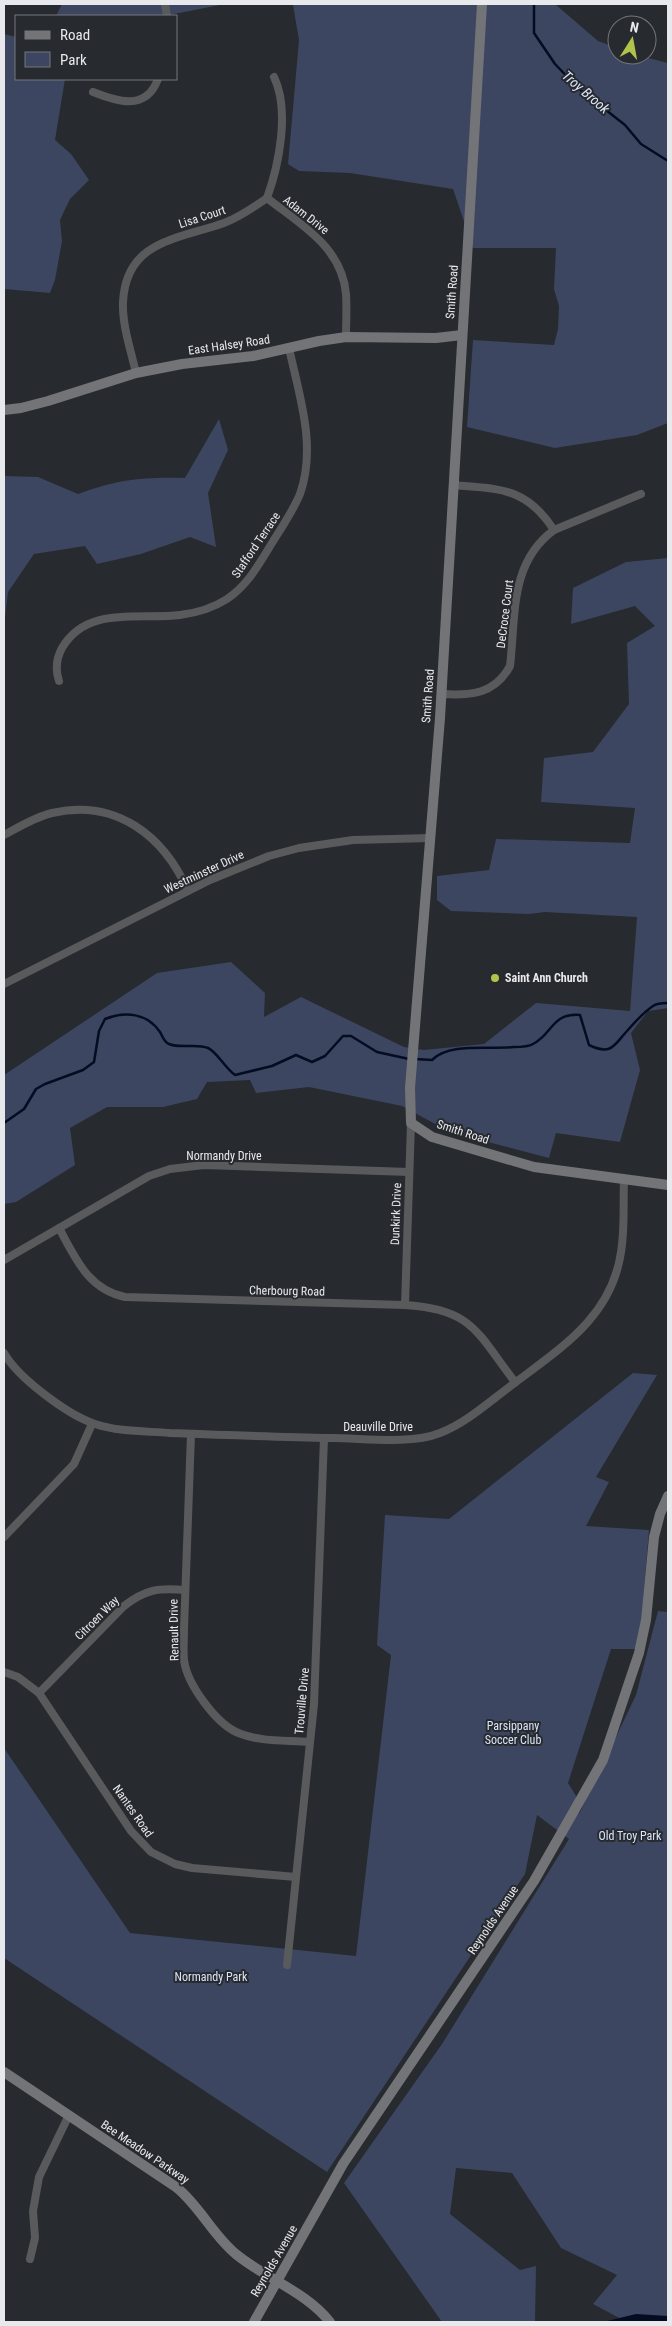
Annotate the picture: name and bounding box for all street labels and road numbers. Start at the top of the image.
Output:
street label: Adam Drive [280,193,332,237]
street label: Lisa Court [177,203,228,231]
street label: Smith Road [443,264,461,320]
street label: East Halsey Road [187,332,271,358]
street label: Stafford Terrace [229,509,283,581]
street label: DeCroce Court [494,579,516,649]
street label: Smith Road [419,668,437,724]
street label: Westminster Drive [162,847,246,897]
street label: Smith Road [435,1117,491,1147]
street label: Normandy Drive [186,1149,262,1163]
street label: Dunkirk Drive [388,1182,404,1245]
street label: Cherbourg Road [249,1283,325,1299]
street label: Deauville Drive [343,1420,413,1434]
street label: Citroen Way [72,1593,122,1643]
street label: Renault Drive [166,1598,182,1661]
street label: Trouville Drive [292,1667,312,1735]
street label: Nantes Road [110,1782,156,1840]
street label: Reynolds Avenue [465,1883,521,1957]
street label: Bee Meadow Parkway [98,2117,192,2187]
street label: Reynolds Avenue [248,2222,300,2299]

